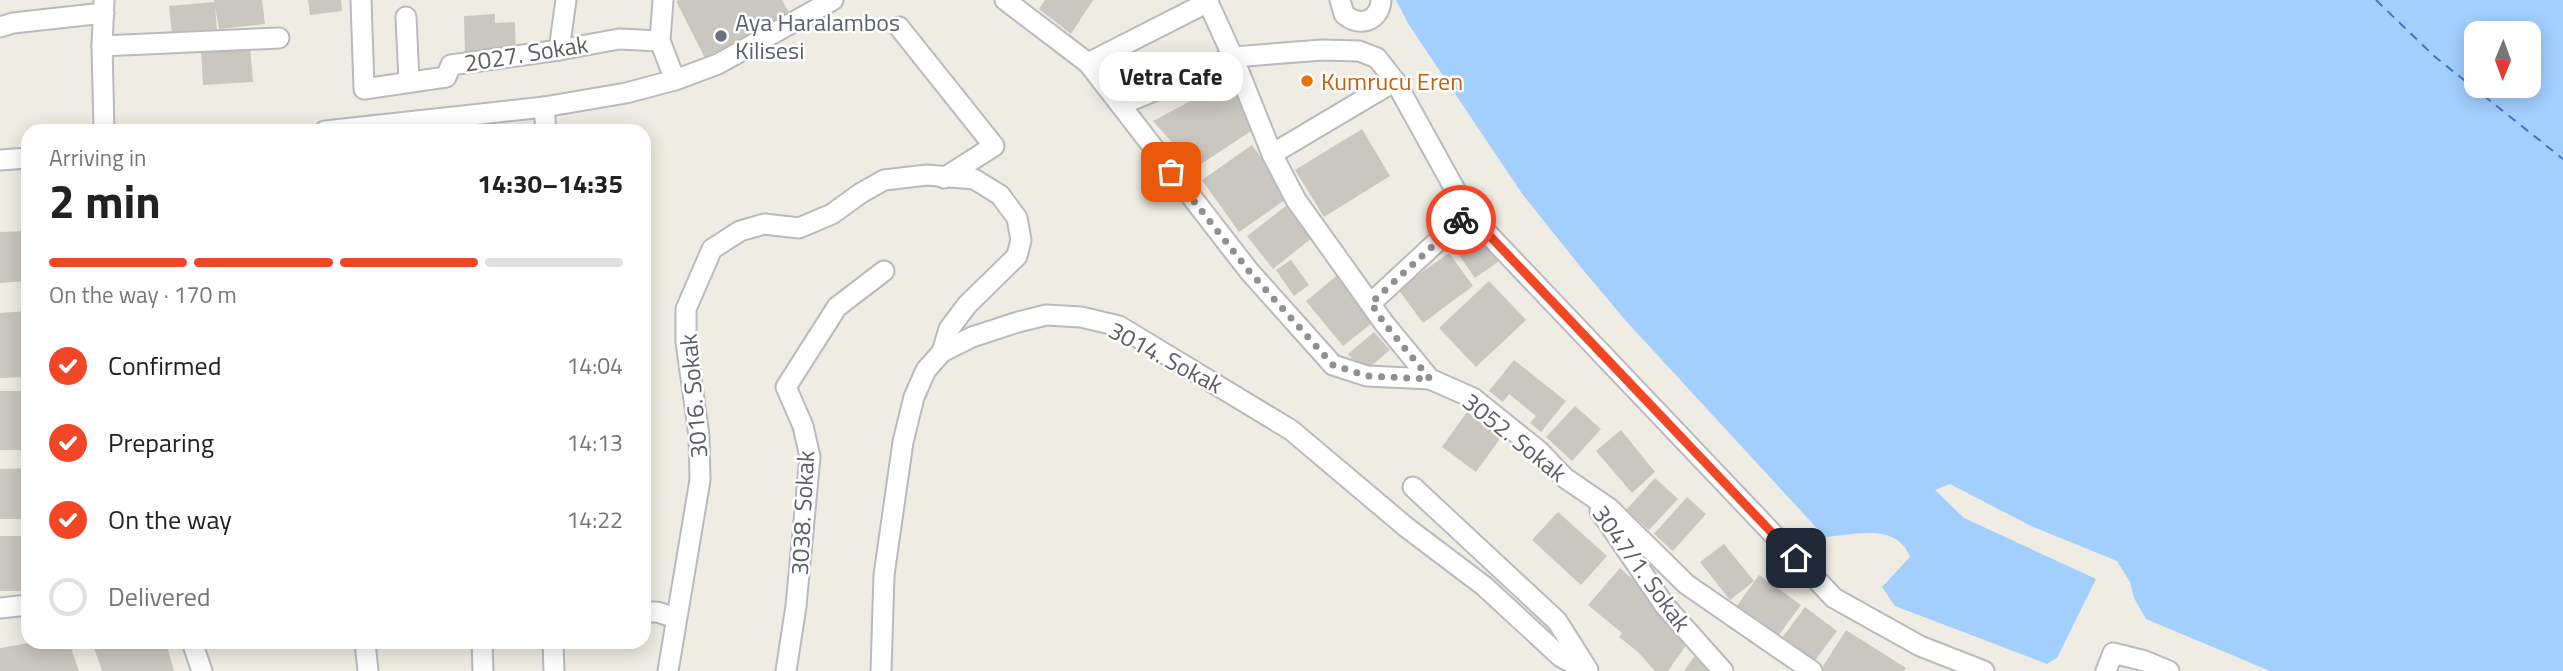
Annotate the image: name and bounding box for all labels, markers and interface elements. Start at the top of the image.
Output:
place label: Aya Haralambos Kilisesi [735,4,900,68]
north arrow [2464,21,2541,98]
map controls [2464,21,2541,98]
street label: 2027. Sokak [462,25,591,81]
marker: Aya Haralambos Kilisesi [713,28,729,44]
callout: Vetra Cafe [1099,53,1243,102]
text: Vetra Cafe [1120,59,1222,94]
place label: Kumrucu Eren [1321,63,1463,99]
marker: Kumrucu Eren [1299,73,1315,89]
text: Arriving in [49,140,146,175]
pin [1141,142,1201,202]
icon: bag [1152,153,1190,191]
text: 14:30–14:35 [477,164,623,203]
text: 2 min [49,166,161,236]
courier [1426,185,1496,255]
icon: bike [1442,201,1480,239]
text: On the way · 170 m [49,277,237,312]
street label: 3014. Sokak [1102,312,1230,402]
street label: 3016. Sokak [670,332,716,460]
text: Confirmed [108,346,222,385]
icon: check [49,347,87,385]
text: 14:04 [566,348,623,383]
street label: 3052. Sokak [1455,384,1575,491]
text: Preparing [108,423,214,462]
icon: check [49,424,87,462]
text: 14:13 [566,425,623,460]
street label: 3038. Sokak [781,449,823,576]
street label: 3047/1. Sokak [1584,497,1700,639]
text: On the way [108,500,232,539]
icon: check [49,501,87,539]
text: 14:22 [566,502,623,537]
pin [1766,528,1826,588]
icon: home [1777,539,1815,577]
text: Delivered [108,577,211,616]

